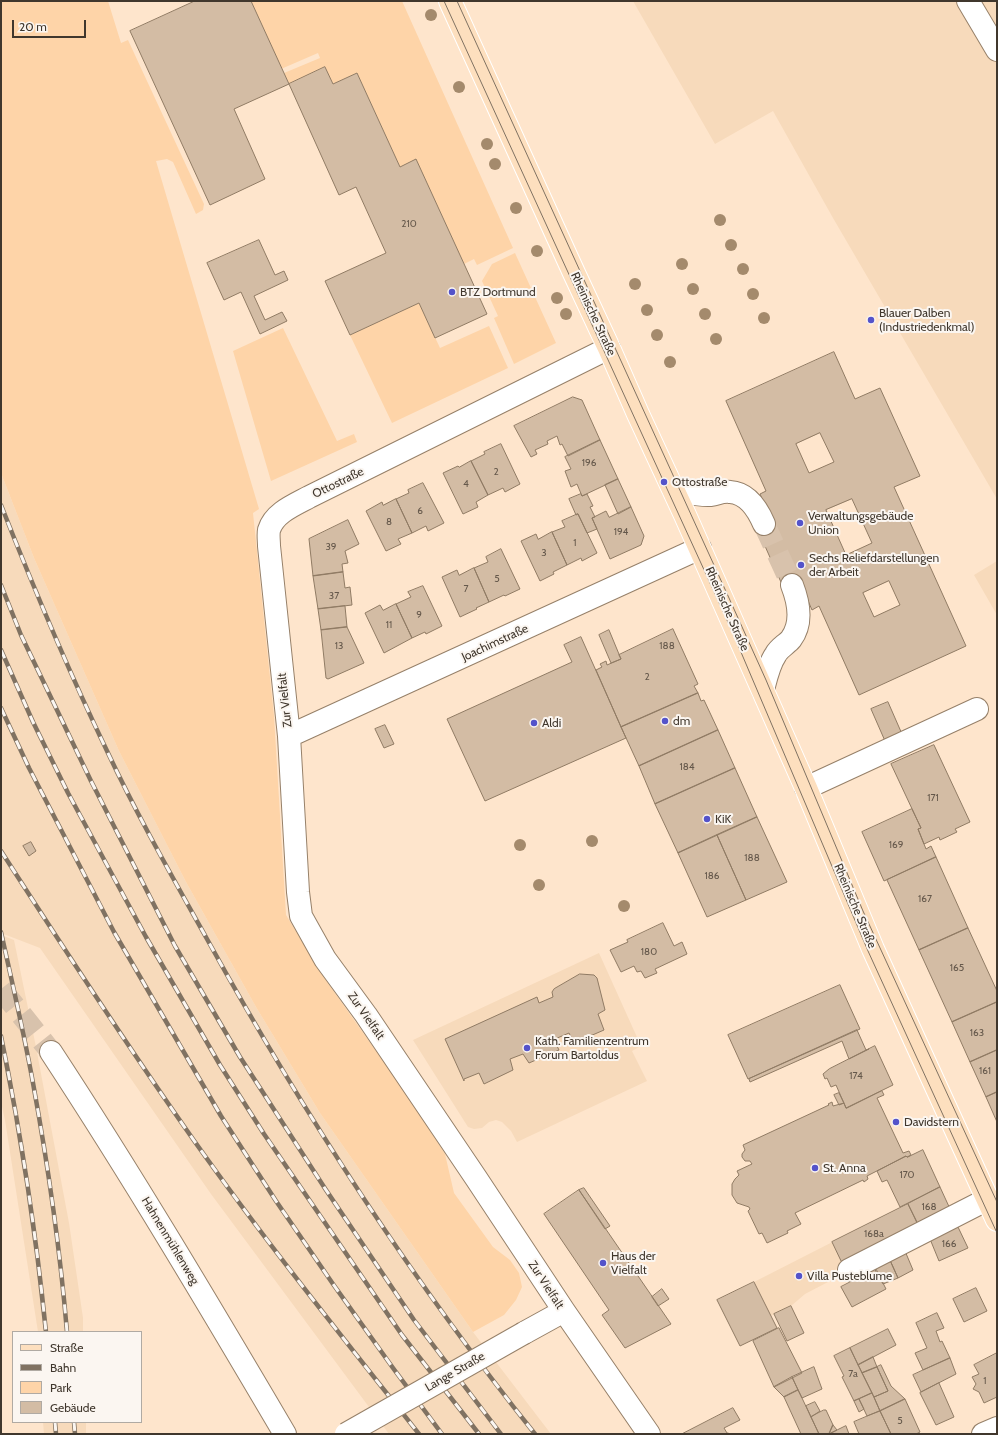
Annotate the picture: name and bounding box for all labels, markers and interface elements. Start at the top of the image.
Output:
scale bar [14,12,88,38]
text: 20 m [19,19,47,34]
house number: 210 [401,218,417,230]
street label: Rheinische Straße [567,270,619,358]
place label: BTZ Dortmund [460,285,536,299]
marker: BTZ Dortmund [447,287,457,297]
place label: Blauer Dalben (Industriedenkmal) [879,306,974,334]
marker: Blauer Dalben (Industriedenkmal) [866,315,876,325]
house number: 196 [582,457,596,469]
street label: Ottostraße [310,464,366,502]
house number: 2 [493,466,499,478]
place label: Ottostraße [672,475,727,489]
marker: Ottostraße [659,477,669,487]
house number: 4 [463,478,469,490]
house number: 6 [417,505,423,517]
place label: Verwaltungsgebäude Union [808,509,913,537]
house number: 8 [386,516,392,528]
marker: Verwaltungsgebäude Union [795,518,805,528]
house number: 194 [614,526,628,538]
house number: 1 [573,537,577,549]
house number: 39 [325,541,337,553]
house number: 3 [541,547,547,559]
place label: Sechs Reliefdarstellungen der Arbeit [809,551,939,579]
marker: Sechs Reliefdarstellungen der Arbeit [796,560,806,570]
street label: Rheinische Straße [702,565,752,653]
house number: 5 [494,573,500,585]
house number: 7 [463,583,469,595]
house number: 37 [329,590,339,602]
house number: 9 [416,609,422,621]
house number: 11 [386,619,392,631]
street label: Joachimstraße [459,621,531,665]
house number: 13 [335,640,343,652]
house number: 188 [659,640,675,652]
house number: 2 [644,671,650,683]
street label: Zur Vielfalt [275,672,295,728]
place label: dm [673,714,690,728]
place label: Aldi [542,716,561,730]
marker: dm [660,716,670,726]
marker: Aldi [529,718,539,728]
house number: 184 [679,761,695,773]
house number: 171 [927,792,939,804]
place label: KiK [715,812,731,826]
marker: KiK [702,814,712,824]
house number: 169 [889,839,903,851]
house number: 188 [744,852,760,864]
street label: Rheinische Straße [831,861,879,951]
house number: 186 [705,870,719,882]
house number: 167 [918,893,932,905]
house number: 180 [641,946,657,958]
house number: 165 [950,962,964,974]
street label: Zur Vielfalt [344,989,388,1043]
house number: 163 [970,1027,984,1039]
place label: Kath. Familienzentrum Forum Bartoldus [535,1034,649,1062]
marker: Kath. Familienzentrum Forum Bartoldus [522,1043,532,1053]
house number: 161 [979,1065,991,1077]
house number: 174 [849,1070,863,1082]
place label: Davidstern [904,1115,959,1129]
marker: Davidstern [891,1117,901,1127]
place label: St. Anna [823,1161,866,1175]
marker: St. Anna [810,1163,820,1173]
house number: 170 [899,1169,915,1181]
street label: Hahnenmühlenweg [138,1195,202,1287]
house number: 168 [922,1201,936,1213]
house number: 168a [864,1228,884,1240]
house number: 166 [942,1238,956,1250]
place label: Haus der Vielfalt [611,1249,656,1277]
street label: Zur Vielfalt [525,1258,567,1312]
marker: Haus der Vielfalt [598,1258,608,1268]
place label: Villa Pusteblume [807,1269,892,1283]
marker: Villa Pusteblume [794,1271,804,1281]
legend [12,1331,142,1423]
text: Straße [50,1340,83,1355]
street label: Lange Straße [423,1349,487,1395]
text: Bahn [50,1360,76,1375]
house number: 7a [848,1368,858,1380]
house number: 1 [983,1375,987,1387]
text: Park [50,1380,72,1395]
text: Gebäude [50,1400,96,1415]
house number: 5 [897,1415,903,1427]

